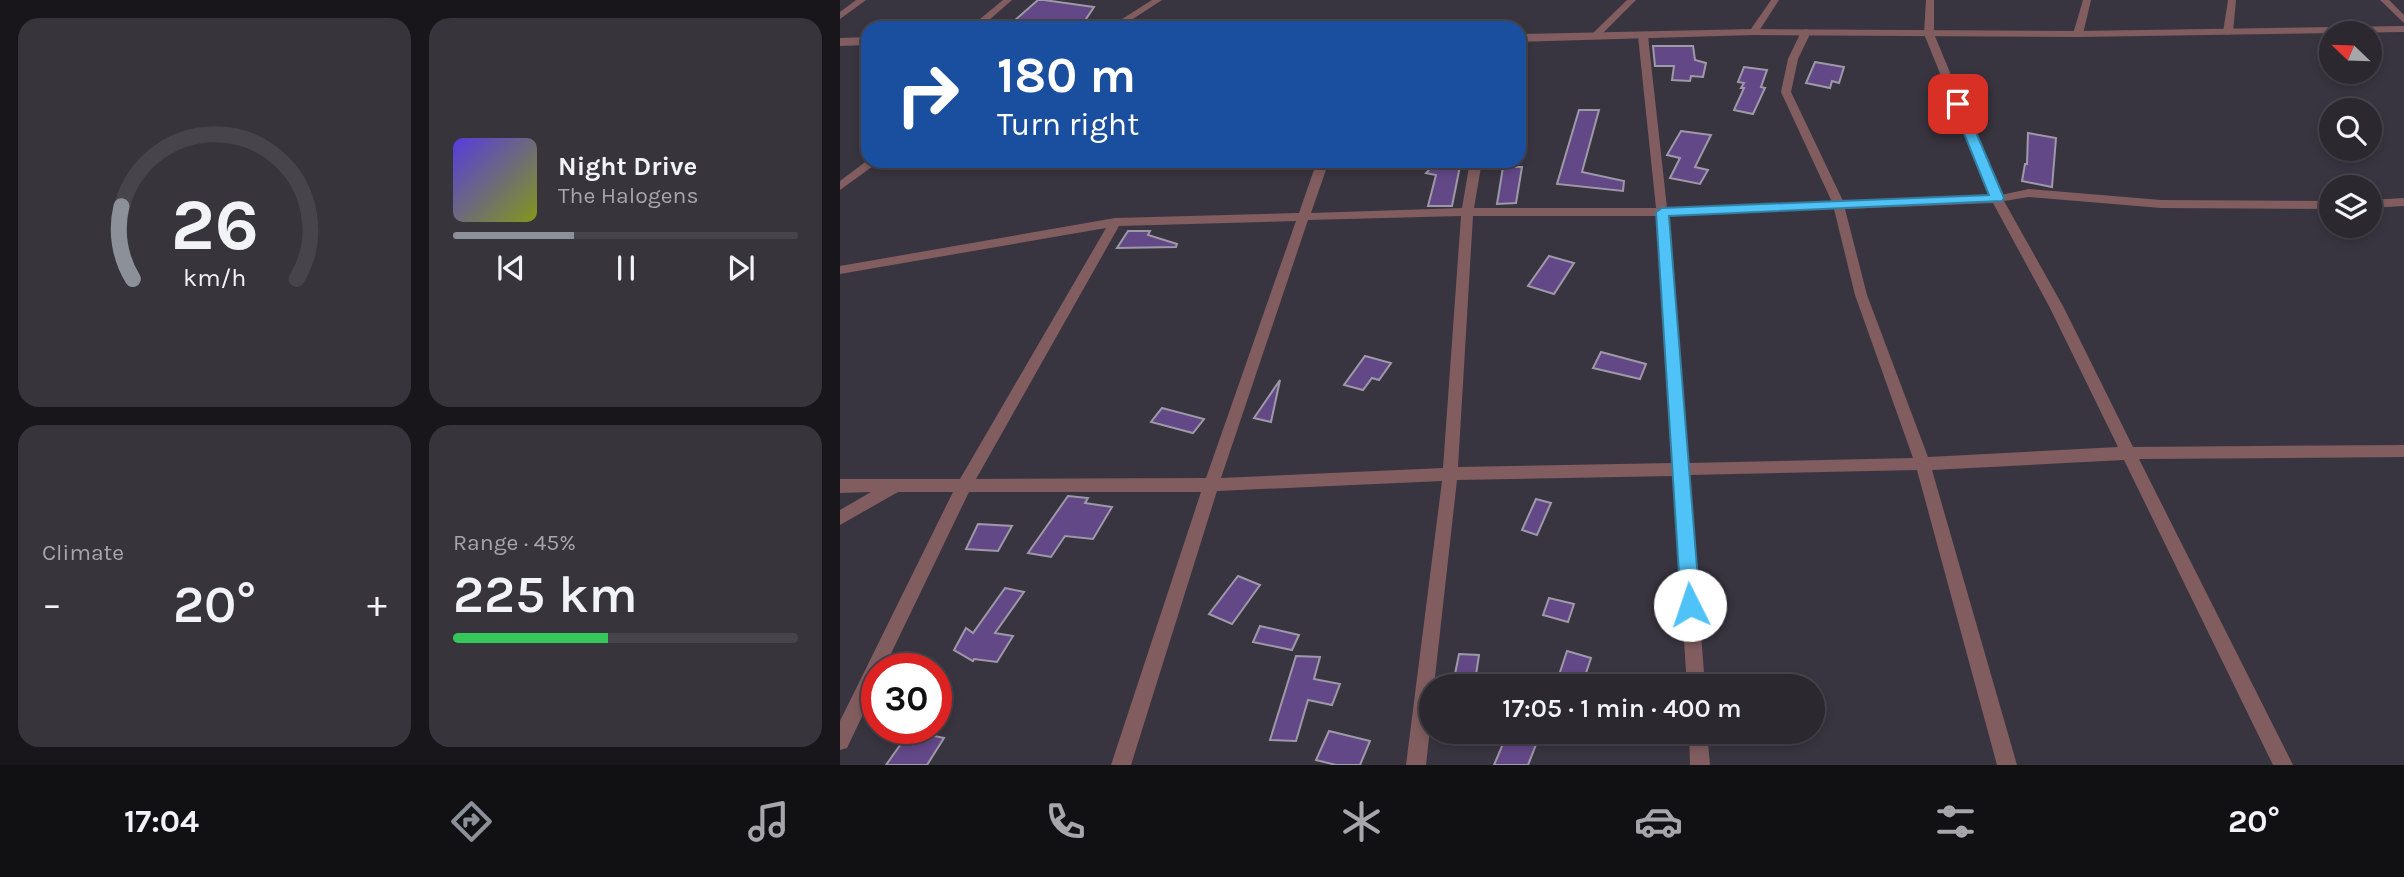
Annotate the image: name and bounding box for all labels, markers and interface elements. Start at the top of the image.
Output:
north arrow [2319,21,2382,84]
map controls [2319,21,2382,238]
text: 180 m [997,47,1136,104]
icon: right [882,49,973,140]
pin [1928,74,1988,134]
icon: arrive [1939,85,1977,123]
button: search [2319,98,2382,161]
text: Turn right [997,106,1139,143]
text: Night Drive [558,151,697,182]
button: layers [2319,175,2382,238]
text: 26 [170,182,259,267]
text: The Halogens [558,182,698,209]
icon: previous [492,249,530,287]
icon: pause [607,249,645,287]
icon: next [722,249,760,287]
text: km/h [183,263,246,292]
text: Range · 45% [453,529,576,556]
text: Climate [42,539,124,566]
text: 225 km [453,564,638,625]
position arrow [1653,568,1727,642]
text: 20° [173,574,256,635]
text: − [42,582,62,627]
text: + [367,582,387,627]
speed limit sign: 30 [861,653,952,744]
text: 17:05 · 1 min · 400 m [1502,693,1742,724]
icon: directions [447,797,496,846]
icon: music [744,797,793,846]
icon: phone [1041,797,1090,846]
icon: climate [1337,797,1386,846]
icon: car [1634,797,1683,846]
icon: filters [1931,797,1980,846]
text: 17:04 [124,803,199,840]
text: 20° [2228,803,2280,840]

